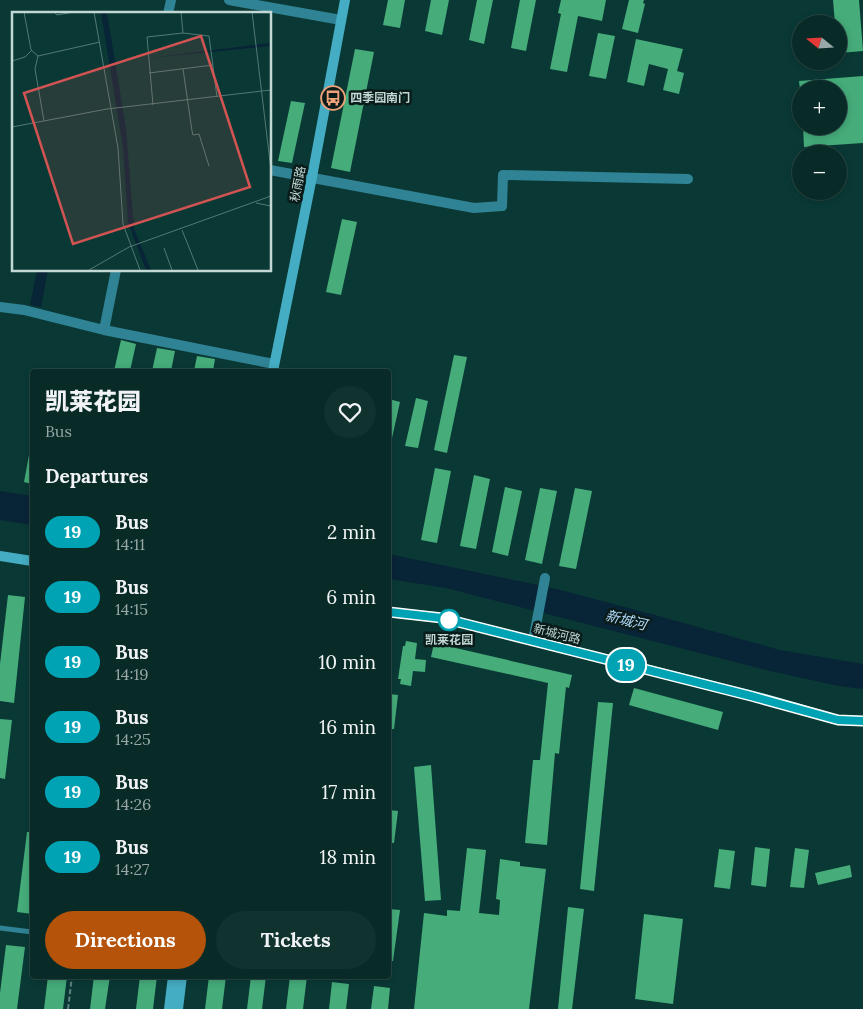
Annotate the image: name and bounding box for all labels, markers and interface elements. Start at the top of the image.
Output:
inset map [12,12,271,271]
north arrow [792,15,848,70]
map controls [792,15,847,200]
button: + [792,80,847,135]
bus stop icon: 四季园南门 [320,85,346,111]
place label: 四季园南门 [350,90,410,105]
button: − [792,145,847,200]
street label: 秋雨路 [287,165,308,203]
text: 凯莱花园 [45,386,141,417]
button: heart [324,386,376,438]
text: Bus [45,421,72,441]
text: Departures [45,464,148,488]
text: Bus [115,510,148,534]
text: 19 [64,520,81,543]
text: 2 min [327,520,376,544]
text: 14:11 [115,534,145,554]
text: Bus [115,575,148,599]
text: 19 [64,585,81,608]
text: 6 min [326,585,376,609]
text: 14:15 [115,599,148,619]
water label: 新城河 [603,606,651,635]
marker: 凯莱花园 [438,609,460,631]
street label: 新城河路 [532,620,582,647]
place label: 凯莱花园 [425,632,473,647]
text: Bus [115,640,148,664]
line badge: 19 [604,649,648,681]
text: 19 [64,650,81,673]
text: 10 min [318,650,376,674]
text: 19 [617,653,635,676]
text: 14:19 [115,664,149,684]
text: Bus [115,705,148,729]
text: 19 [64,715,81,738]
text: 16 min [319,715,376,739]
text: 14:25 [115,729,151,749]
text: Bus [115,770,148,794]
text: 19 [64,780,81,803]
text: 17 min [321,780,376,804]
text: 14:26 [115,794,151,814]
text: Bus [115,835,148,859]
text: 19 [64,845,81,868]
text: 18 min [320,845,376,869]
text: 14:27 [115,859,149,879]
button: Directions [45,911,206,969]
button: Tickets [216,911,376,969]

